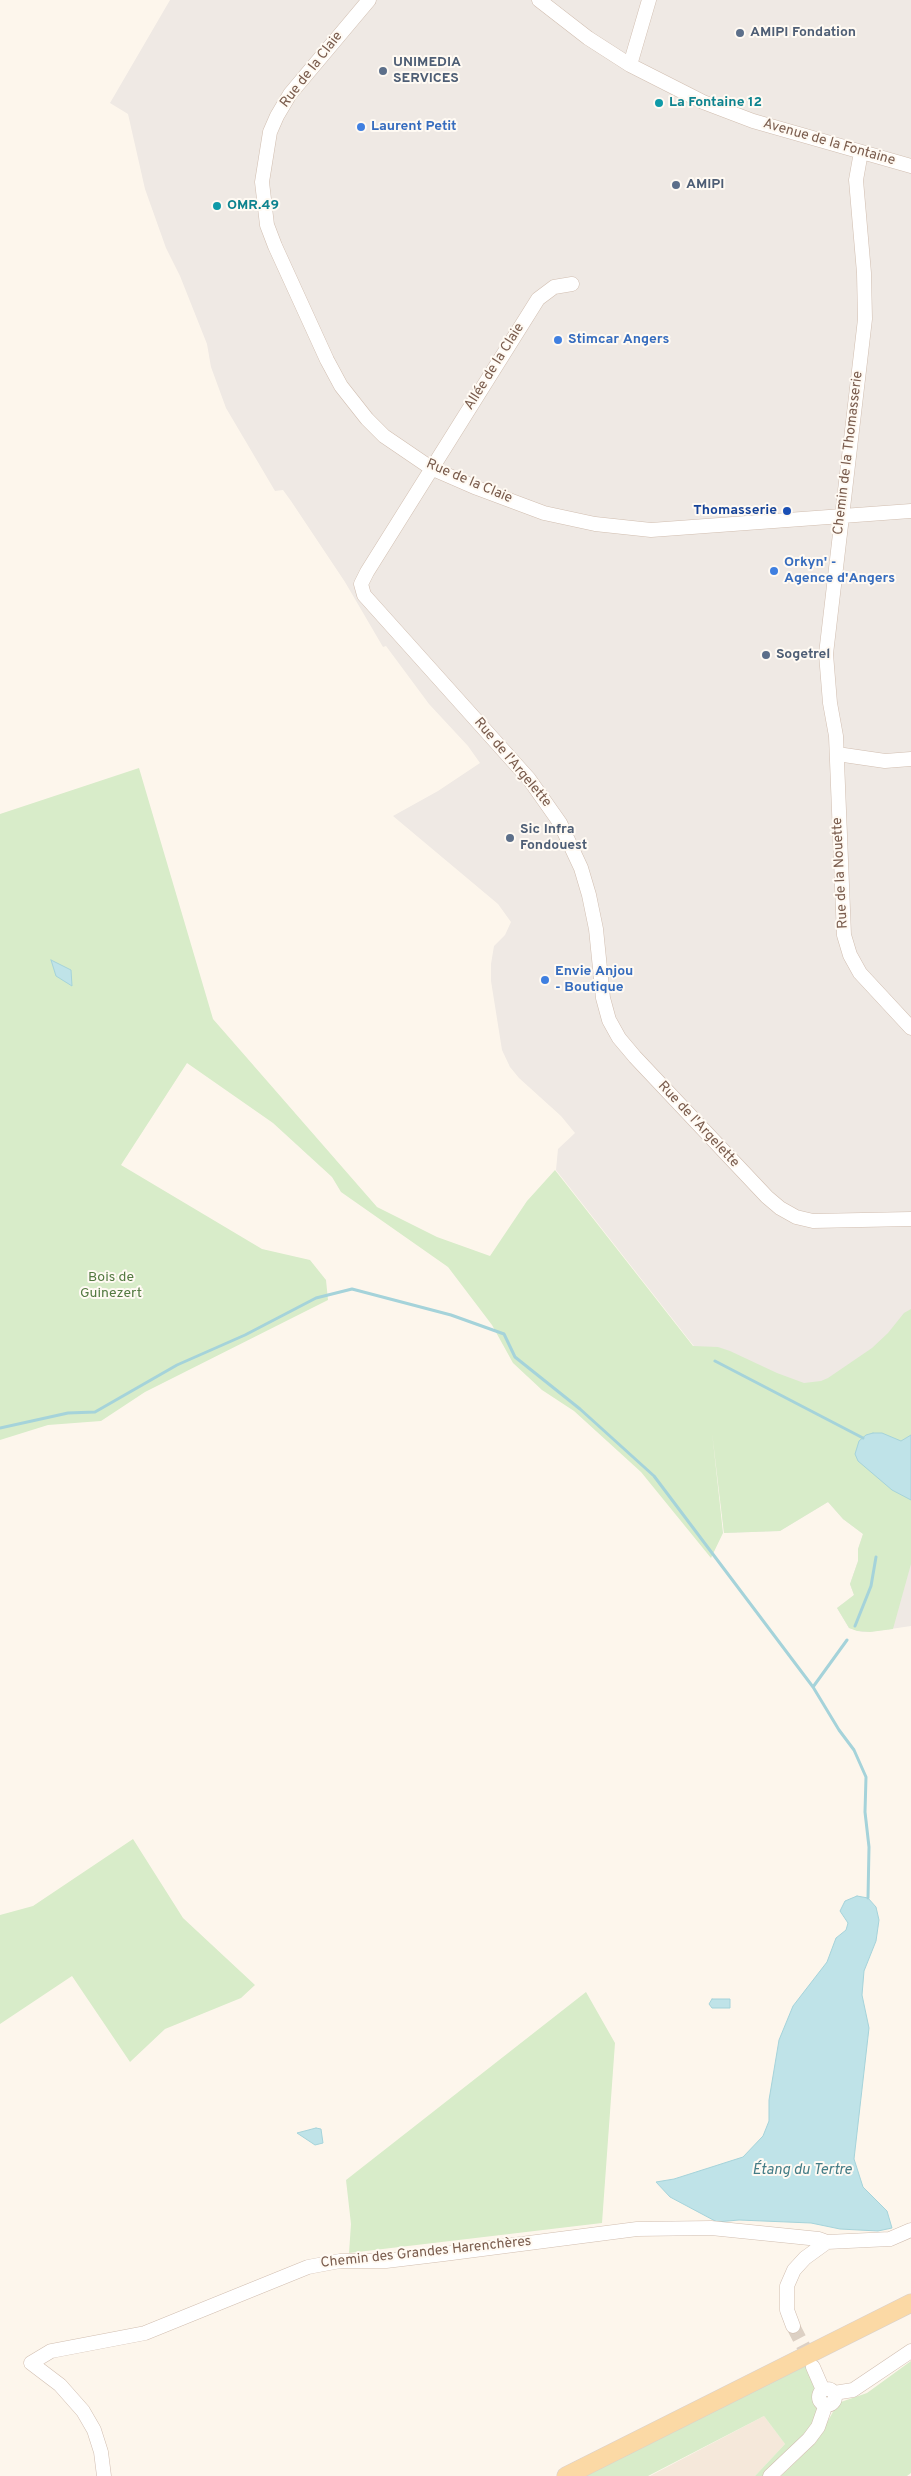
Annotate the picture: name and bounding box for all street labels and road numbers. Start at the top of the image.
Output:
street label: Rue de la Claie [277,29,347,111]
street label: Avenue de la Fontaine [761,116,897,170]
street label: Allée de la Claie [462,320,528,414]
street label: Chemin de la Thomasserie [831,370,867,536]
street label: Rue de la Claie [423,456,515,508]
street label: Rue de l'Argelette [470,715,554,811]
street label: Rue de la Nouette [830,817,852,929]
street label: Rue de l'Argelette [654,1078,742,1172]
street label: Chemin des Grandes Harenchères [320,2234,532,2272]

